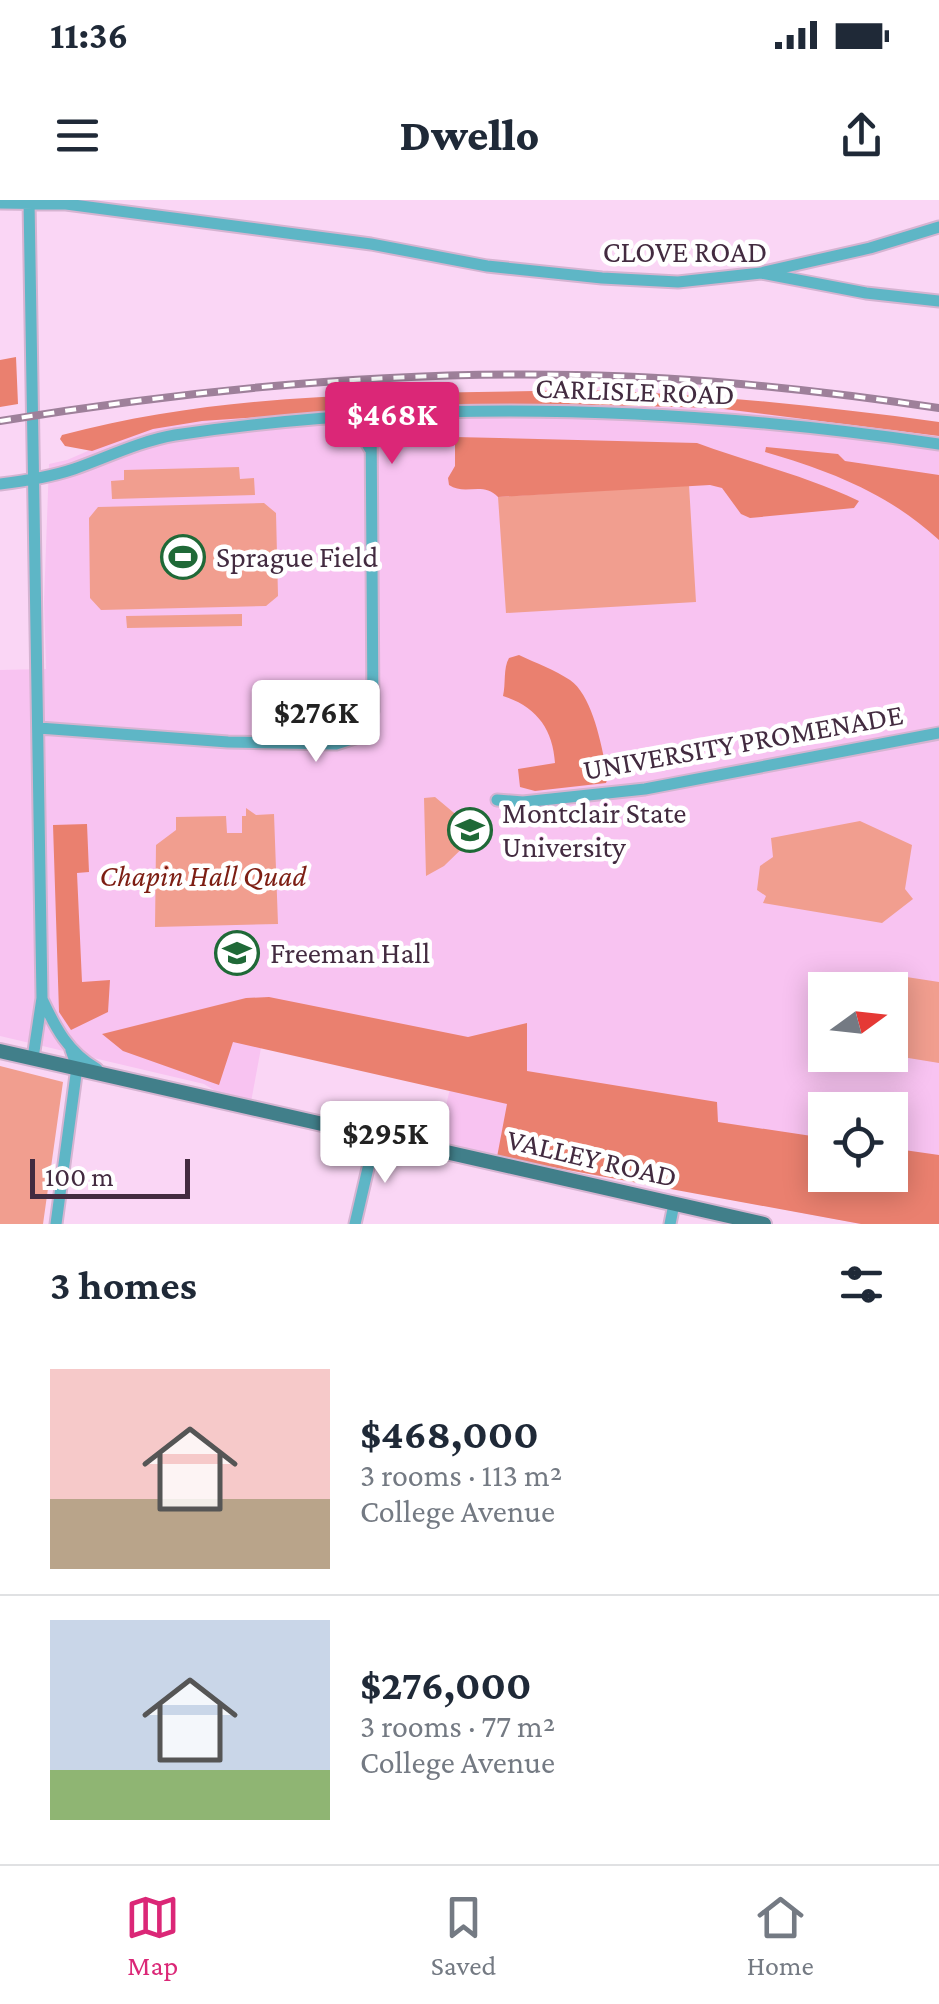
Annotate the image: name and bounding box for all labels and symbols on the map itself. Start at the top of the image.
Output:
street label: CLOVE ROAD [603,235,767,268]
street label: CARLISLE ROAD [535,371,735,410]
pin: $468K [322,382,462,467]
sports icon: Sprague Field [160,534,206,580]
place label: Sprague Field [216,540,378,574]
pin: $276K [246,680,386,765]
street label: UNIVERSITY PROMENADE [580,697,906,786]
place label: Montclair State University [502,796,686,864]
school or university icon: Montclair State University [447,807,493,853]
park label: Chapin Hall Quad [100,859,307,893]
school or university icon: Freeman Hall [214,930,260,976]
place label: Freeman Hall [270,936,430,969]
north arrow [808,972,908,1072]
pin: $295K [315,1101,455,1186]
street label: VALLEY ROAD [504,1122,680,1193]
scale bar [30,1154,190,1198]

